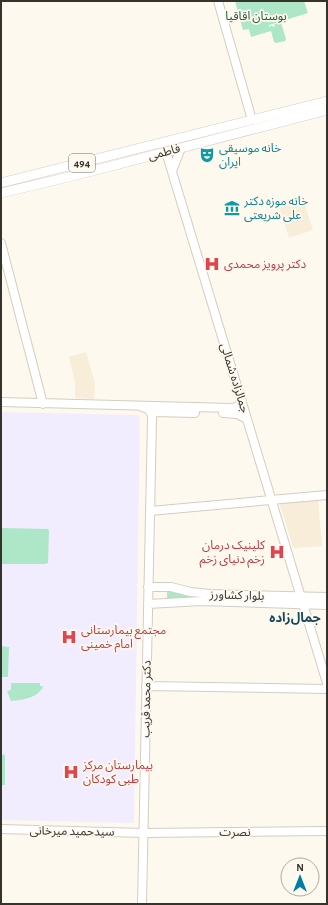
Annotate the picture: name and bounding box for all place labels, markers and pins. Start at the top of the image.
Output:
place label: خانه موسیقی ایران [219,142,281,169]
theatre icon: خانه موسیقی ایران [198,146,216,164]
place label: خانه موزه دکتر علی شریعتی [243,195,308,222]
museum icon: خانه موزه دکتر علی شریعتی [223,199,241,217]
hospital icon: دکتر پرویز محمدی [203,255,221,273]
place label: دکتر پرویز محمدی [224,258,307,272]
place label: کلینیک درمان زخم دنیای زخم [200,539,266,568]
hospital icon: کلینیک درمان زخم دنیای زخم [268,543,286,561]
place label: مجتمع بیمارستانی امام خمینی [81,624,166,653]
hospital icon: مجتمع بیمارستانی امام خمینی [60,628,78,646]
place label: بیمارستان مرکز طبی کودکان [82,759,153,786]
hospital icon: بیمارستان مرکز طبی کودکان [62,763,80,781]

